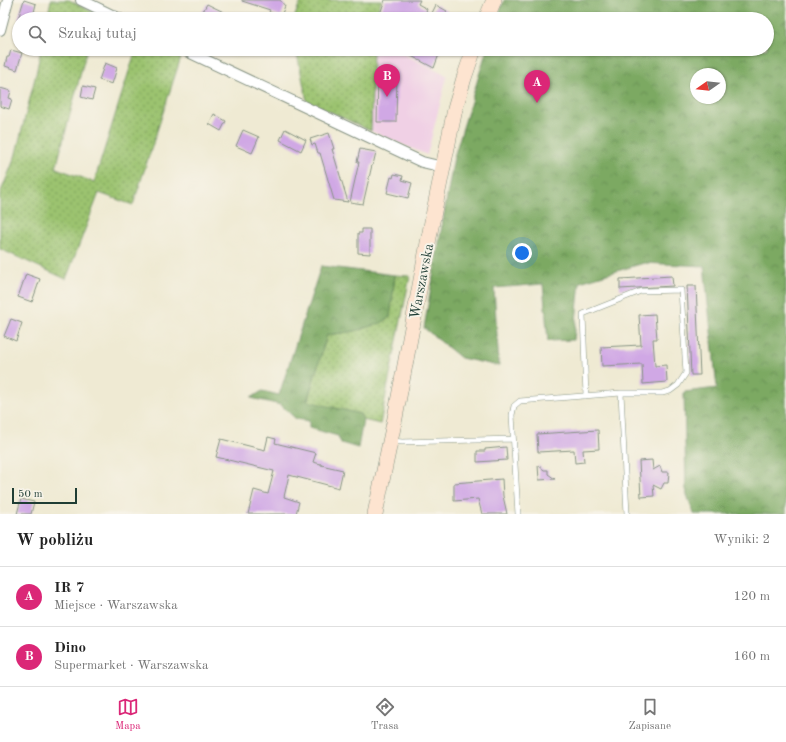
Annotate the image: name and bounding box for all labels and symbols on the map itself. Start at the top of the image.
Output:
pin: B [374,64,400,97]
north arrow [690,68,726,104]
pin: A [524,70,550,103]
street label: Warszawska [408,242,436,320]
your location [512,243,532,263]
scale bar [12,486,77,505]

